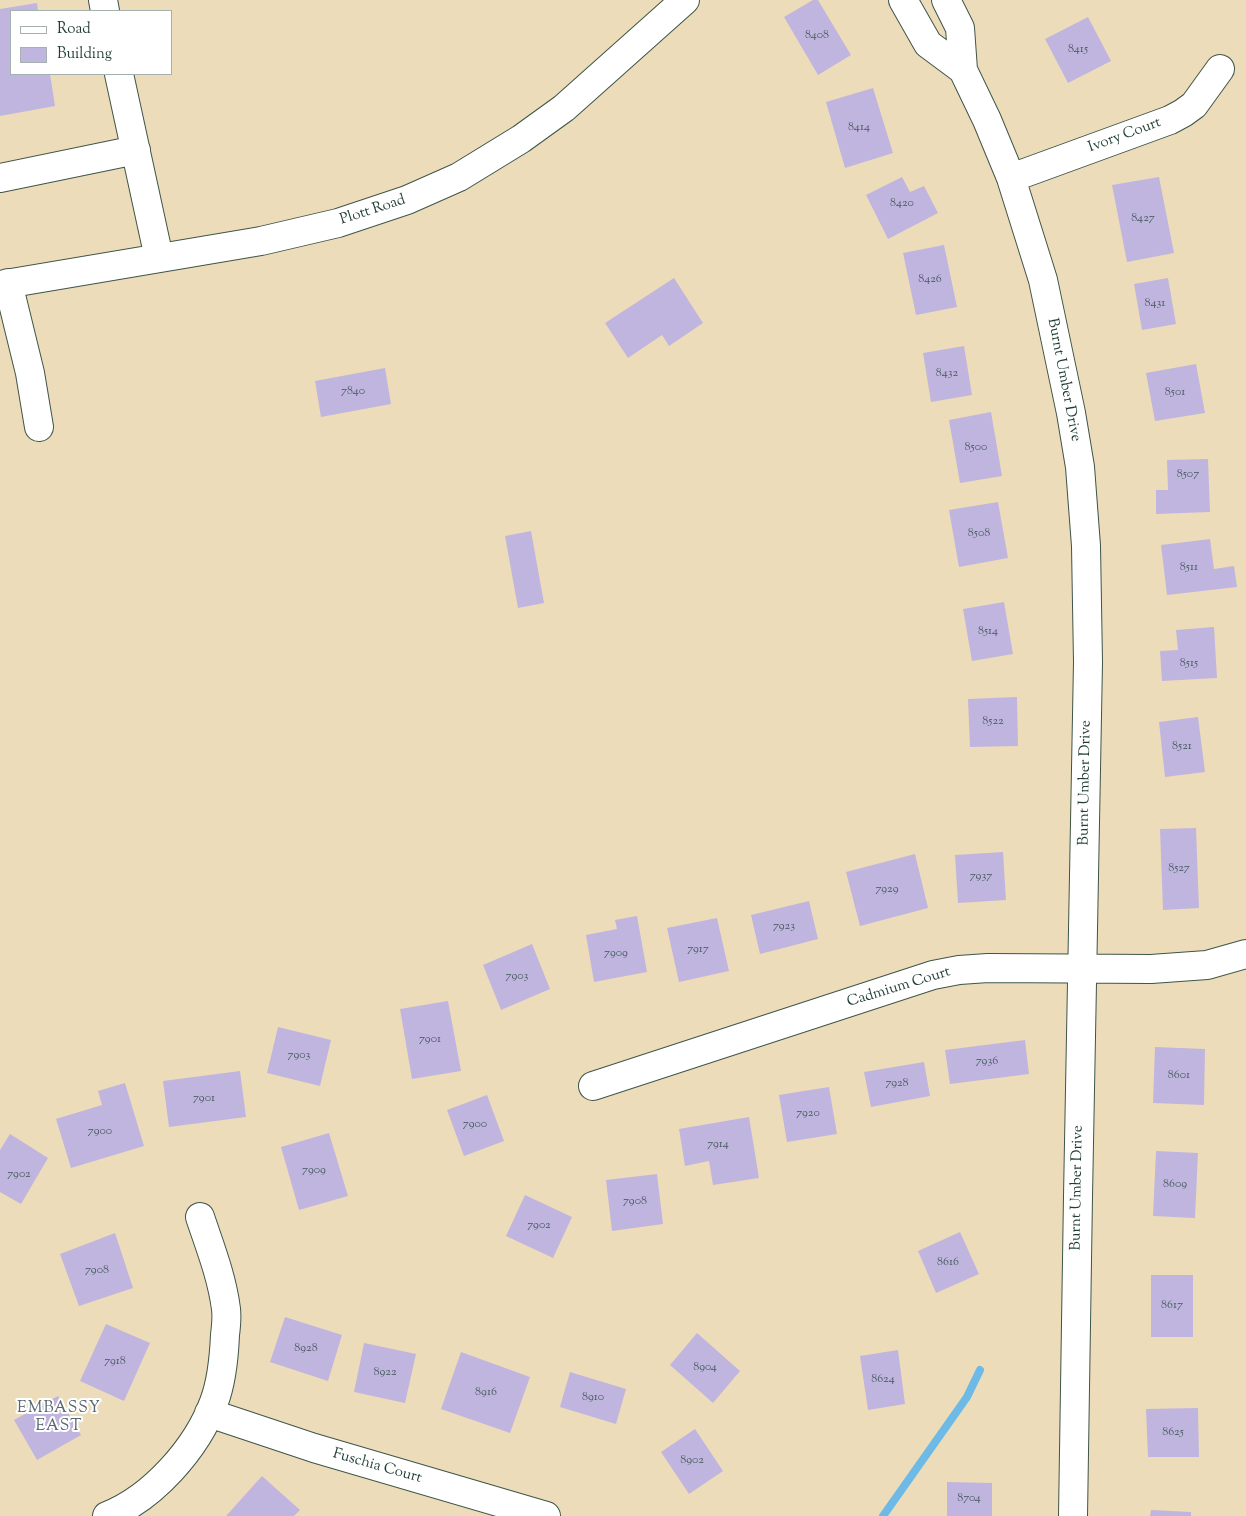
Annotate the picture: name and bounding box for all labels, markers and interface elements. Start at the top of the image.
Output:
legend [10,10,172,75]
text: Road [57,19,91,40]
house number: 8408 [805,29,829,43]
house number: 8415 [1068,43,1088,57]
text: Building [57,44,112,65]
street label: Ivory Court [1086,115,1164,157]
house number: 8414 [848,121,870,135]
street label: Plott Road [338,192,408,230]
house number: 8420 [890,197,914,211]
house number: 8427 [1131,212,1155,226]
house number: 8426 [918,273,942,287]
house number: 8431 [1145,297,1165,311]
street label: Burnt Umber Drive [1042,317,1084,443]
house number: 8432 [936,367,958,381]
house number: 7840 [341,385,365,399]
house number: 8501 [1165,386,1185,400]
house number: 8500 [965,441,987,455]
house number: 8507 [1177,468,1199,482]
house number: 8508 [968,527,990,541]
house number: 8511 [1180,561,1198,575]
house number: 8514 [978,625,998,639]
house number: 8515 [1180,657,1198,671]
house number: 8522 [982,715,1004,729]
street label: Burnt Umber Drive [1076,720,1096,846]
house number: 8521 [1172,740,1192,754]
house number: 8527 [1168,862,1190,876]
house number: 7937 [970,870,992,884]
house number: 7929 [875,883,899,897]
house number: 7923 [773,920,795,934]
house number: 7917 [687,943,709,957]
house number: 7909 [604,947,628,961]
street label: Cadmium Court [845,964,953,1012]
house number: 7903 [506,970,528,984]
house number: 7901 [419,1033,441,1047]
house number: 7903 [288,1049,310,1063]
house number: 7936 [976,1055,998,1069]
house number: 8601 [1168,1069,1190,1083]
house number: 7928 [885,1077,909,1091]
house number: 7901 [193,1092,215,1106]
house number: 7920 [796,1107,820,1121]
house number: 7900 [463,1118,487,1132]
house number: 7900 [88,1125,112,1139]
street label: Burnt Umber Drive [1068,1125,1088,1251]
house number: 7914 [707,1138,729,1152]
house number: 7909 [302,1164,326,1178]
house number: 7902 [7,1168,31,1182]
house number: 8609 [1163,1178,1187,1192]
house number: 7908 [623,1195,647,1209]
house number: 7902 [527,1219,551,1233]
house number: 8616 [937,1256,959,1270]
house number: 7908 [85,1264,109,1278]
house number: 8617 [1161,1299,1183,1313]
house number: 8928 [294,1342,318,1356]
house number: 7918 [104,1355,126,1369]
house number: 8904 [693,1361,717,1375]
house number: 8922 [373,1366,397,1380]
house number: 8624 [871,1373,895,1387]
house number: 8916 [475,1386,497,1400]
house number: 8910 [582,1391,604,1405]
district label: EMBASSY EAST [16,1399,102,1437]
house number: 8625 [1162,1426,1184,1440]
street label: Fuschia Court [330,1446,424,1488]
house number: 8902 [680,1454,704,1468]
house number: 8704 [957,1492,981,1506]

